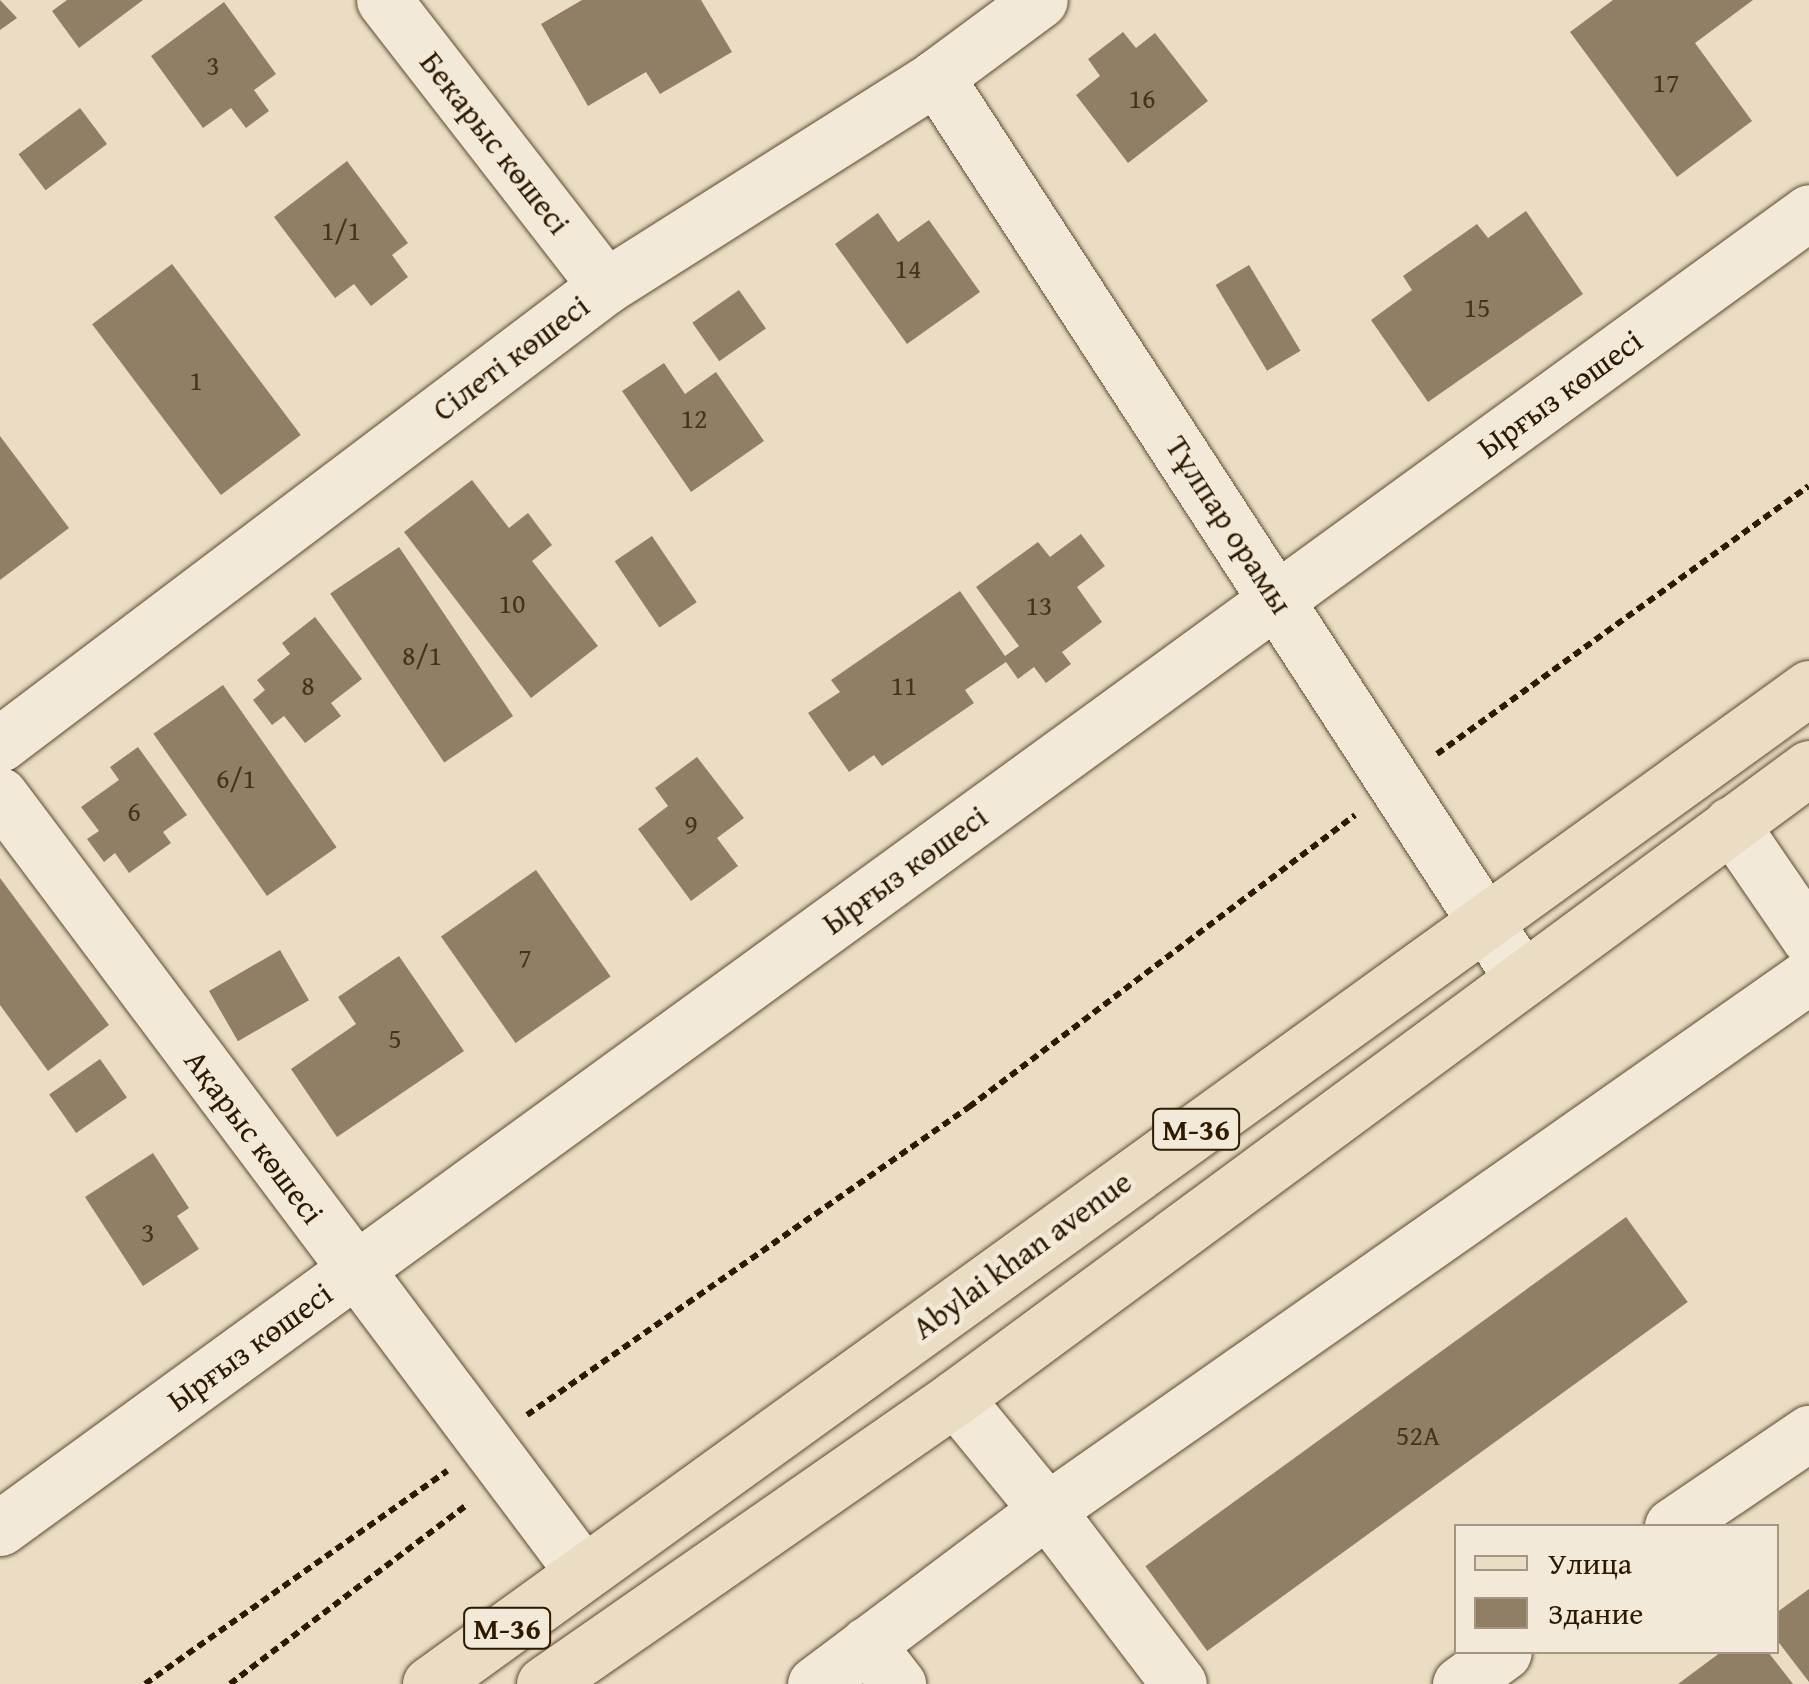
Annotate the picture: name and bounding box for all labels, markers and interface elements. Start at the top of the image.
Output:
street label: Бекарыс көшесі [412,44,578,242]
house number: 3 [206,48,220,82]
house number: 17 [1653,65,1679,99]
house number: 16 [1129,81,1155,115]
house number: 1/1 [321,213,361,247]
house number: 14 [895,251,921,285]
street label: Сілеті көшесі [425,287,597,429]
house number: 15 [1464,290,1490,324]
street label: Ырғыз көшесі [1470,321,1650,467]
house number: 1 [189,363,203,397]
house number: 12 [681,401,707,435]
street label: Тұлпар орамы [1157,429,1301,621]
house number: 10 [499,586,525,620]
house number: 13 [1026,588,1052,622]
house number: 8/1 [402,638,442,672]
house number: 8 [301,668,315,702]
house number: 11 [891,668,917,702]
house number: 6/1 [216,761,256,795]
house number: 6 [127,794,141,828]
street label: Ырғыз көшесі [815,797,995,943]
house number: 9 [684,807,698,841]
house number: 7 [518,940,532,974]
house number: 5 [388,1021,402,1055]
street label: Ақарыс көшесі [176,1042,332,1232]
road number: M-36 [1151,1104,1241,1154]
street label: Abylai khan avenue [905,1163,1139,1347]
house number: 3 [141,1215,155,1249]
street label: Ырғыз көшесі [160,1274,340,1420]
house number: 52А [1396,1418,1440,1452]
legend [1454,1524,1779,1654]
text: Улица [1548,1541,1632,1585]
text: Здание [1548,1591,1643,1635]
road number: M-36 [462,1603,552,1653]

